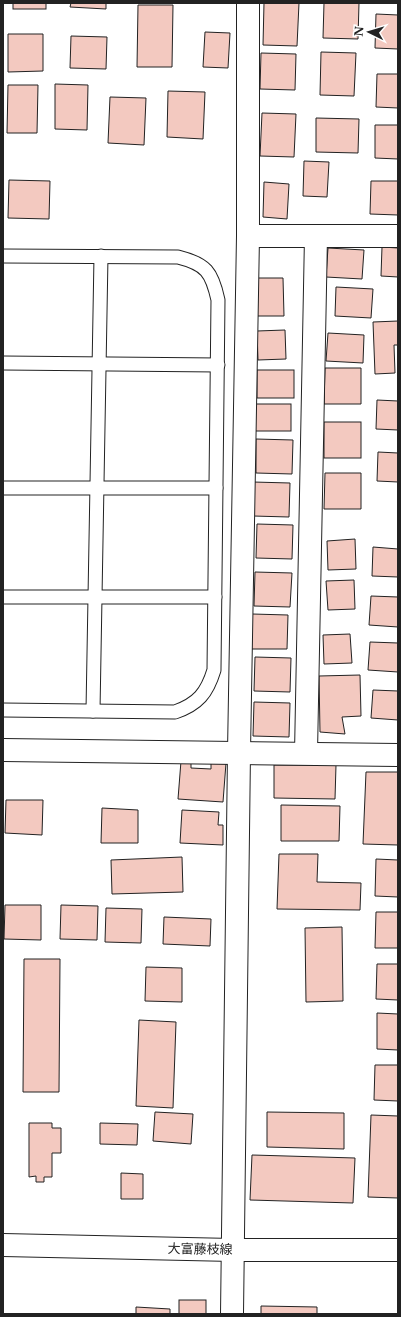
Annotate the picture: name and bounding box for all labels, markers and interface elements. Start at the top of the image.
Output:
north arrow [349,12,389,52]
text: N [352,25,367,37]
street label: 大富藤枝線 [167,1240,233,1258]

